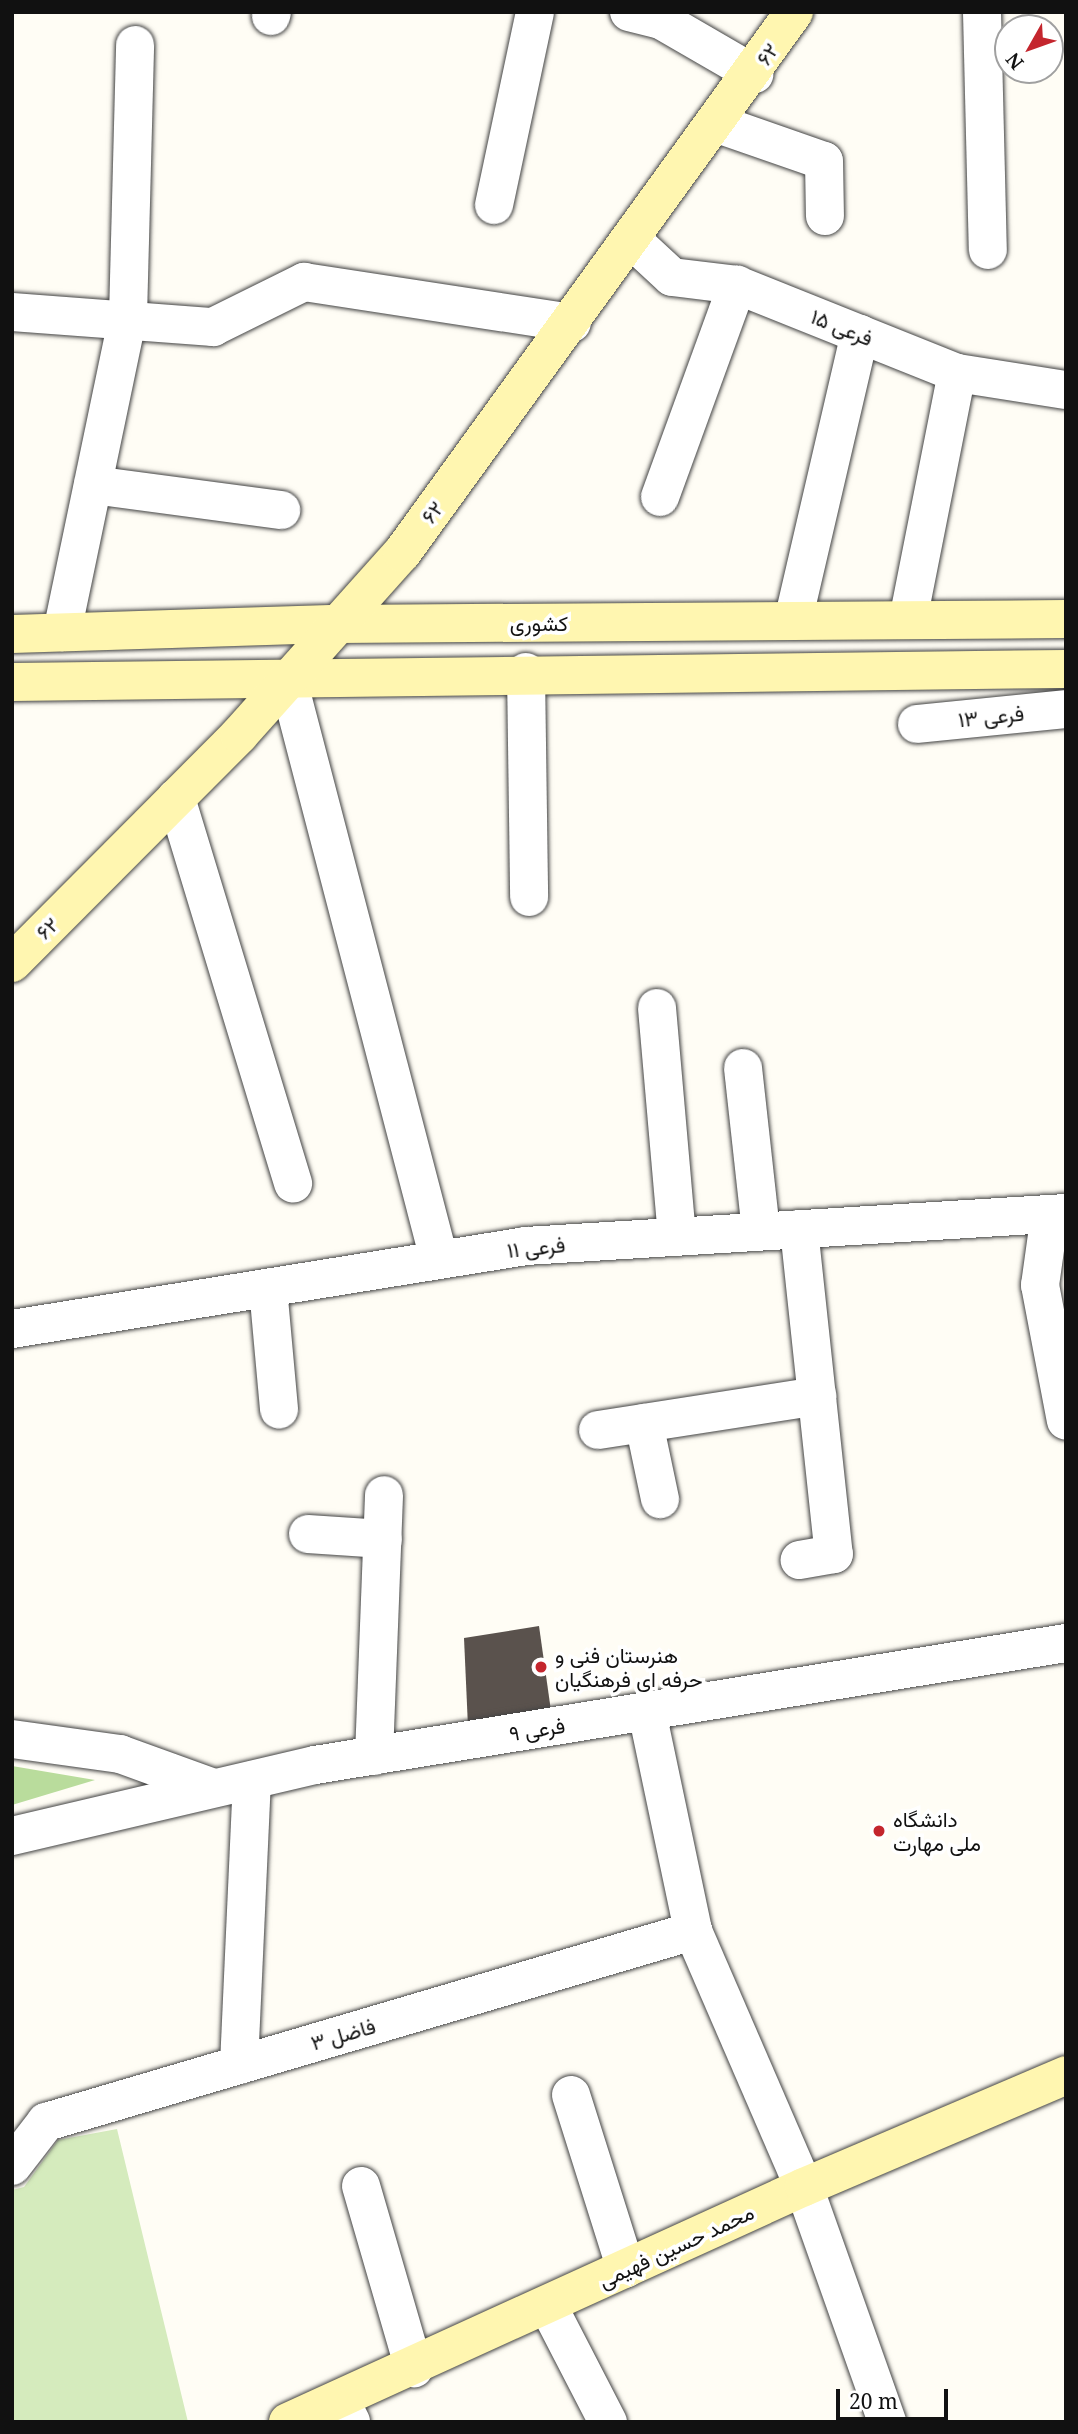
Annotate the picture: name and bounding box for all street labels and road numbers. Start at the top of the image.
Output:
street label: ۶۲ [751,38,783,70]
street label: فرعی ۱۵ [807,303,877,351]
street label: ۶۲ [416,496,448,528]
street label: کشوری [510,610,568,636]
street label: فرعی ۱۳ [957,700,1025,732]
street label: ۶۲ [31,912,63,944]
street label: فرعی ۱۱ [506,1231,566,1263]
street label: فرعی ۹ [507,1712,567,1746]
street label: فاضل ۳ [308,2013,378,2055]
street label: محمد حسین فهیمی [594,2199,758,2293]

